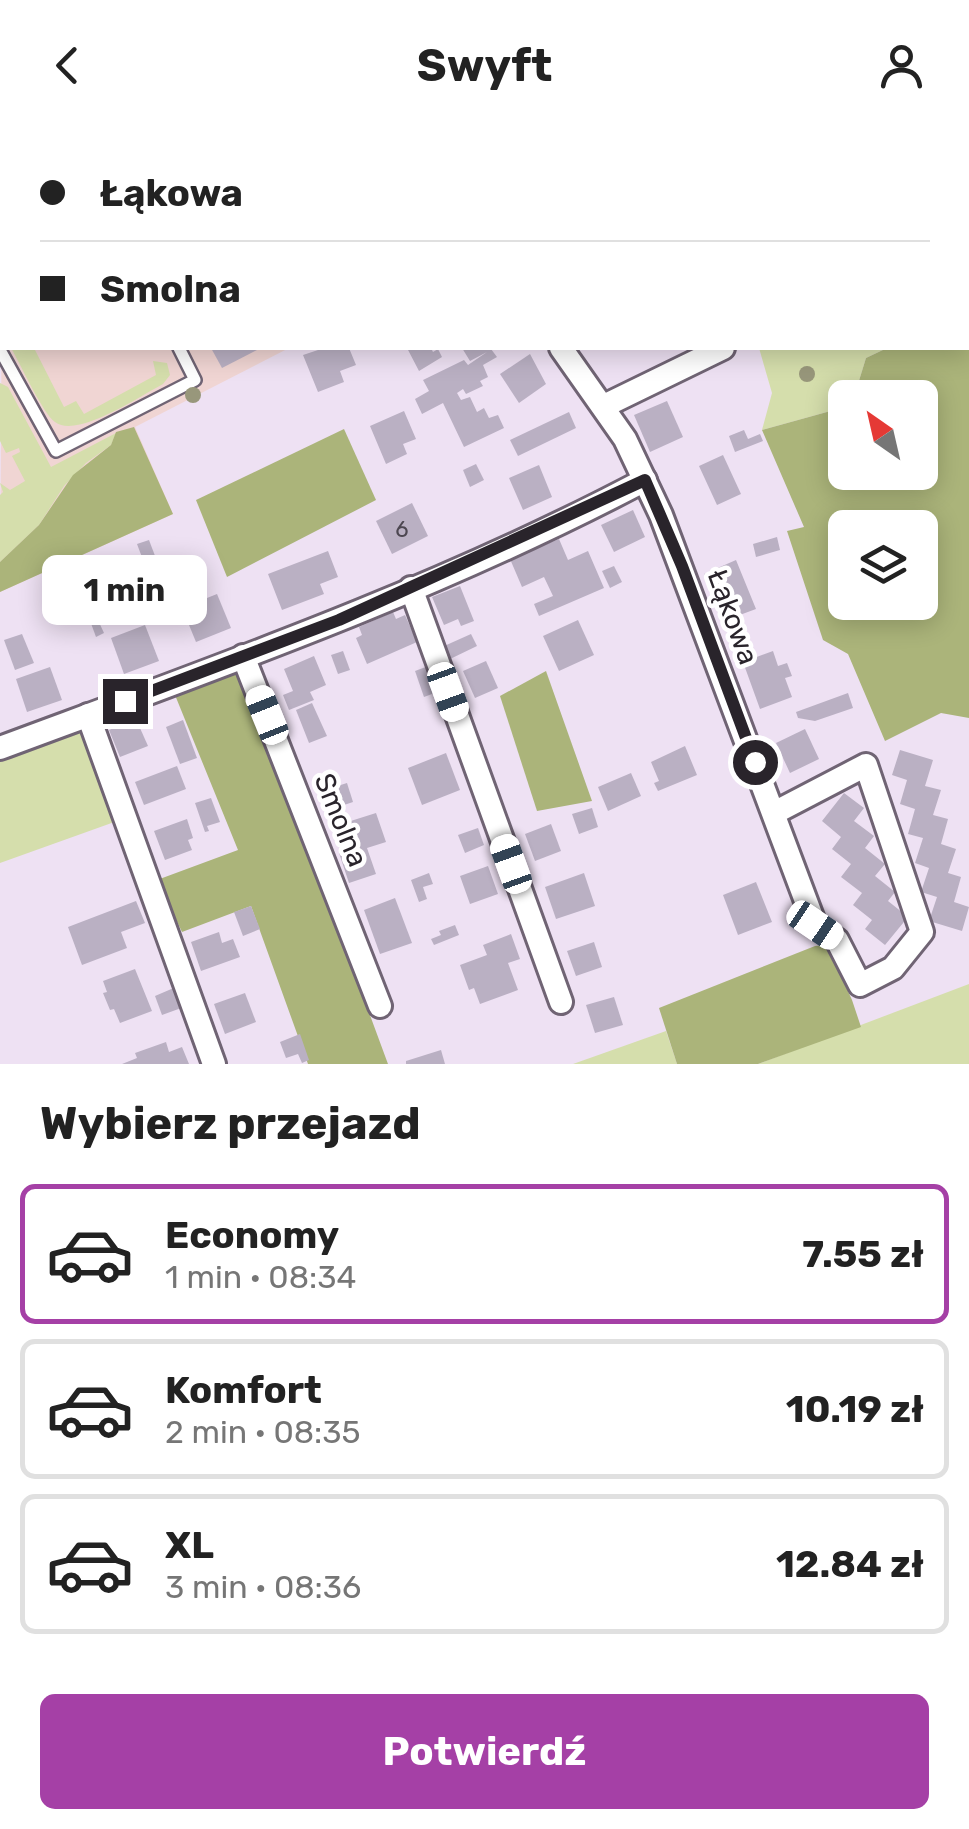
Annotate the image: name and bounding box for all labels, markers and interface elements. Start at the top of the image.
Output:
icon: back [40,38,95,93]
icon: person [874,38,929,93]
text: Swyft [417,39,552,92]
text: Łąkowa [100,170,243,216]
text: Smolna [100,266,241,312]
north arrow [828,380,938,490]
map controls [828,380,938,620]
button: layers [828,510,938,620]
house number: 6 [395,516,409,543]
callout: 1 min [42,556,208,626]
street label: Łąkowa [701,565,765,669]
text: 1 min [84,571,165,609]
car [424,659,472,725]
route end [103,679,148,724]
car [242,682,292,748]
route start [733,740,778,785]
street label: Smolna [307,769,375,871]
car [487,831,535,897]
car [782,896,848,954]
text: Wybierz przejazd [40,1097,421,1150]
icon: car [45,1209,135,1299]
text: Economy [165,1212,339,1258]
text: 7.55 zł [802,1231,924,1277]
text: 1 min · 08:34 [165,1258,356,1296]
icon: car [45,1364,135,1454]
text: Komfort [165,1367,322,1413]
text: 10.19 zł [786,1386,924,1432]
text: 2 min · 08:35 [165,1413,361,1451]
icon: car [45,1519,135,1609]
text: XL [165,1522,214,1568]
text: 12.84 zł [776,1541,924,1587]
text: 3 min · 08:36 [165,1568,361,1606]
button: Potwierdź [40,1694,929,1809]

